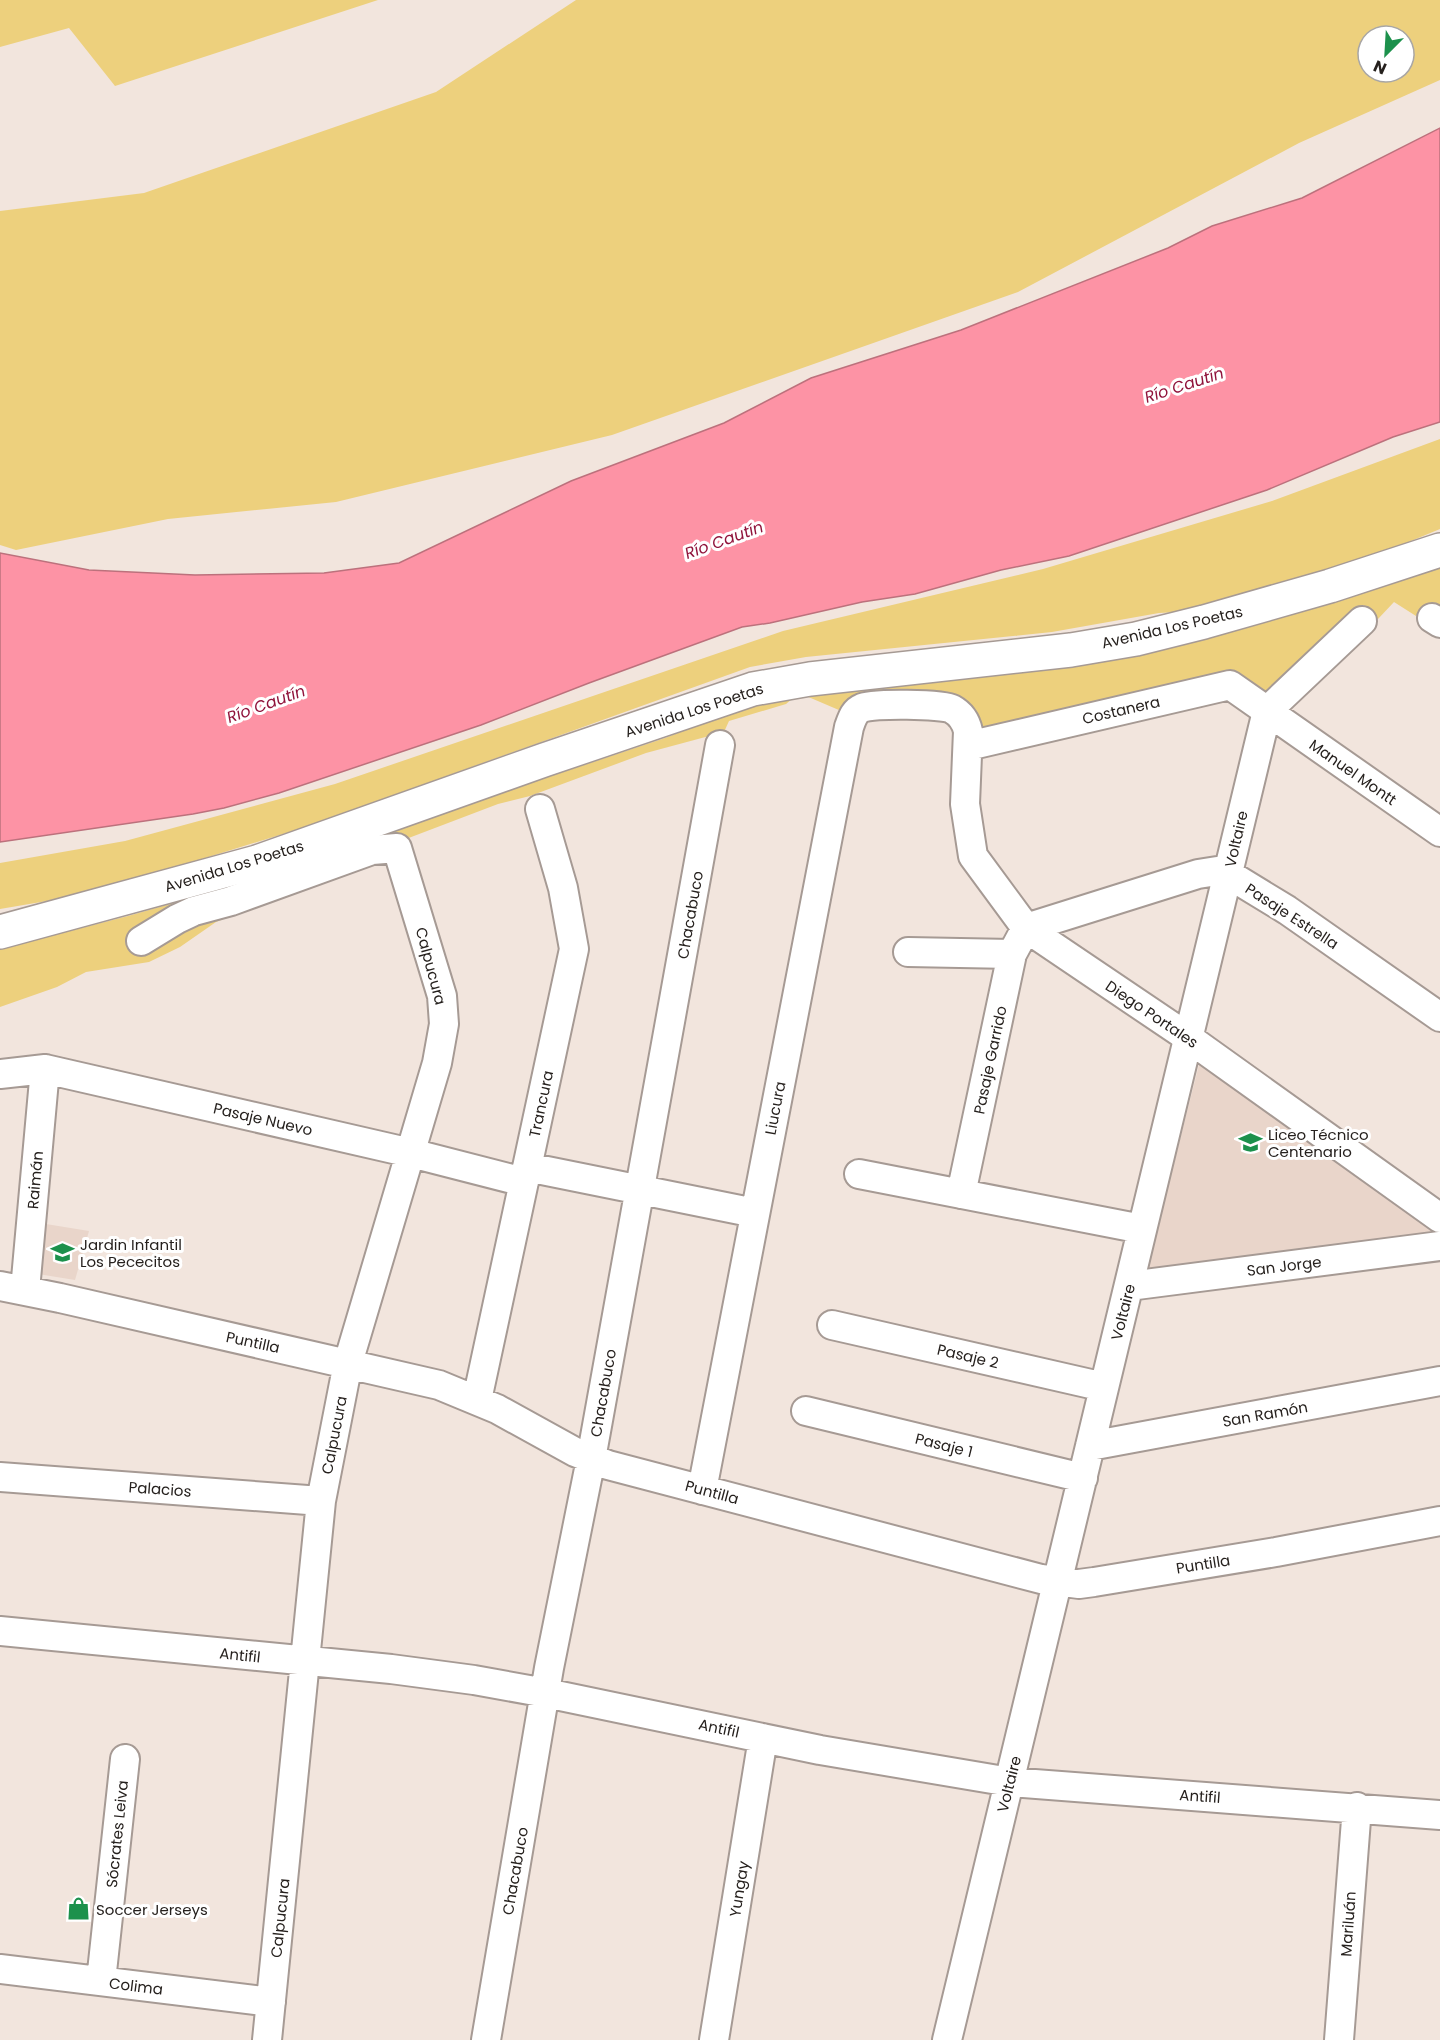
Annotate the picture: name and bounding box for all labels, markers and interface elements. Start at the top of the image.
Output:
north arrow [1356,24,1416,84]
text: N [1370,54,1390,80]
water label: Río Cautín [1141,361,1227,409]
water label: Río Cautín [681,515,767,565]
street label: Avenida Los Poetas [1099,600,1245,653]
street label: Avenida Los Poetas [622,678,766,742]
water label: Río Cautín [223,679,309,729]
street label: Costanera [1080,691,1162,729]
street label: Manuel Montt [1305,734,1401,810]
street label: Voltaire [1219,809,1253,869]
street label: Avenida Los Poetas [162,835,306,897]
street label: Chacabuco [672,869,708,961]
street label: Pasaje Estrella [1241,878,1343,954]
street label: Calpucura [411,925,451,1007]
street label: Diego Portales [1102,975,1203,1053]
street label: Pasaje Garrido [968,1004,1012,1116]
street label: Trancura [524,1069,558,1139]
street label: Liucura [760,1079,790,1137]
street label: Pasaje Nuevo [211,1097,315,1141]
place label: Liceo Técnico Centenario [1268,1124,1369,1162]
school or university icon: Liceo Técnico Centenario [1237,1130,1263,1156]
street label: Raimán [22,1150,48,1210]
place label: Jardin Infantil Los Pececitos [80,1234,182,1272]
school or university icon: Jardin Infantil Los Pececitos [49,1240,75,1266]
street label: San Jorge [1245,1251,1323,1281]
street label: Voltaire [1106,1282,1140,1342]
street label: Puntilla [224,1326,282,1358]
street label: Pasaje 2 [935,1339,1001,1373]
street label: Chacabuco [585,1347,621,1439]
street label: Calpucura [316,1394,352,1476]
street label: San Ramón [1221,1396,1309,1432]
street label: Pasaje 1 [913,1428,975,1462]
street label: Puntilla [683,1475,741,1509]
street label: Palacios [128,1476,192,1502]
street label: Puntilla [1174,1549,1232,1579]
street label: Antifil [218,1642,262,1668]
street label: Antifil [697,1713,741,1743]
street label: Voltaire [992,1754,1026,1814]
street label: Sócrates Leiva [101,1779,133,1889]
street label: Antifil [1179,1784,1221,1808]
street label: Chacabuco [497,1825,533,1917]
street label: Yungay [724,1859,754,1919]
street label: Calpucura [265,1877,295,1959]
street label: Mariluán [1335,1891,1361,1957]
shop icon: Soccer Jerseys [65,1896,91,1922]
place label: Soccer Jerseys [96,1899,208,1920]
street label: Colima [108,1972,164,2000]

